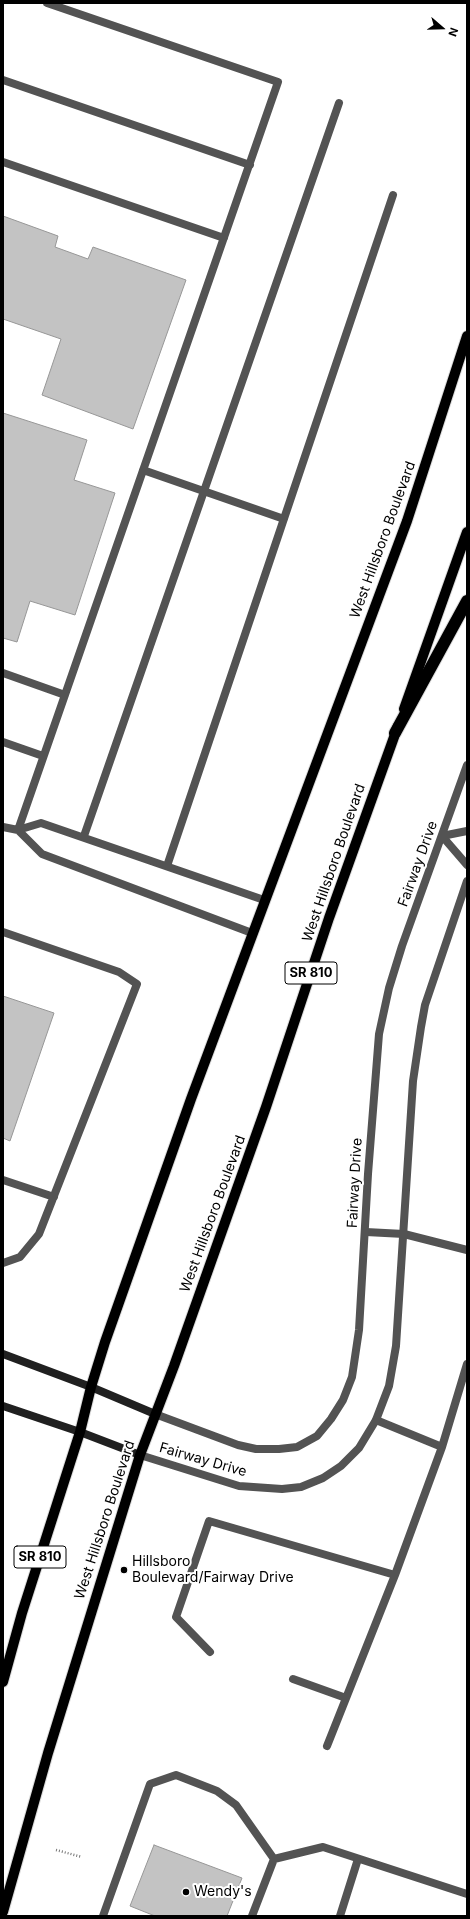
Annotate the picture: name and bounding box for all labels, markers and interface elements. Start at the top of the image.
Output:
north arrow [422,8,462,48]
text: N [445,26,461,38]
street label: West Hillsboro Boulevard [347,459,419,621]
street label: West Hillsboro Boulevard [299,782,369,944]
street label: Fairway Drive [395,819,441,909]
road number: SR 810 [285,962,337,984]
street label: West Hillsboro Boulevard [177,1133,249,1295]
street label: Fairway Drive [344,1138,366,1228]
street label: West Hillsboro Boulevard [71,1439,139,1601]
street label: Fairway Drive [157,1439,249,1481]
road number: SR 810 [14,1546,66,1568]
place label: Hillsboro Boulevard/Fairway Drive [132,1554,294,1586]
marker: Hillsboro Boulevard/Fairway Drive [119,1565,129,1575]
place label: Wendy's [194,1884,252,1900]
marker: Wendy's [181,1887,191,1897]

